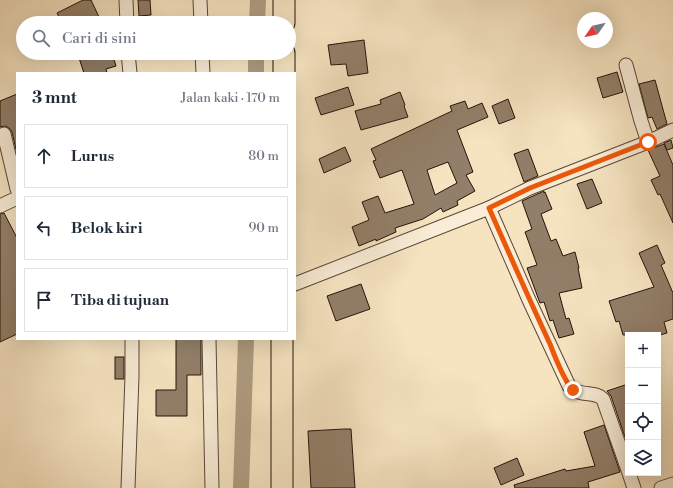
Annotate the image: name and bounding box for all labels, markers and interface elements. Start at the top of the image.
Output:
north arrow [577,12,613,48]
search box [16,16,296,60]
icon: search [30,27,52,49]
text: Cari di sini [62,29,137,48]
text: 3 mnt [32,87,77,109]
text: Jalan kaki · 170 m [181,90,280,106]
route start [639,133,657,151]
icon: ahead [33,145,55,167]
text: Lurus [71,147,114,166]
text: 80 m [248,148,279,164]
icon: left [33,217,55,239]
text: Belok kiri [71,219,142,238]
text: 90 m [248,220,279,236]
icon: arrive [33,289,55,311]
text: Tiba di tujuan [71,291,169,310]
map controls [625,332,661,476]
button: + [625,332,661,368]
button: − [625,368,661,404]
route end [564,381,582,399]
button: locate [625,404,661,440]
button: layers [625,440,661,476]

